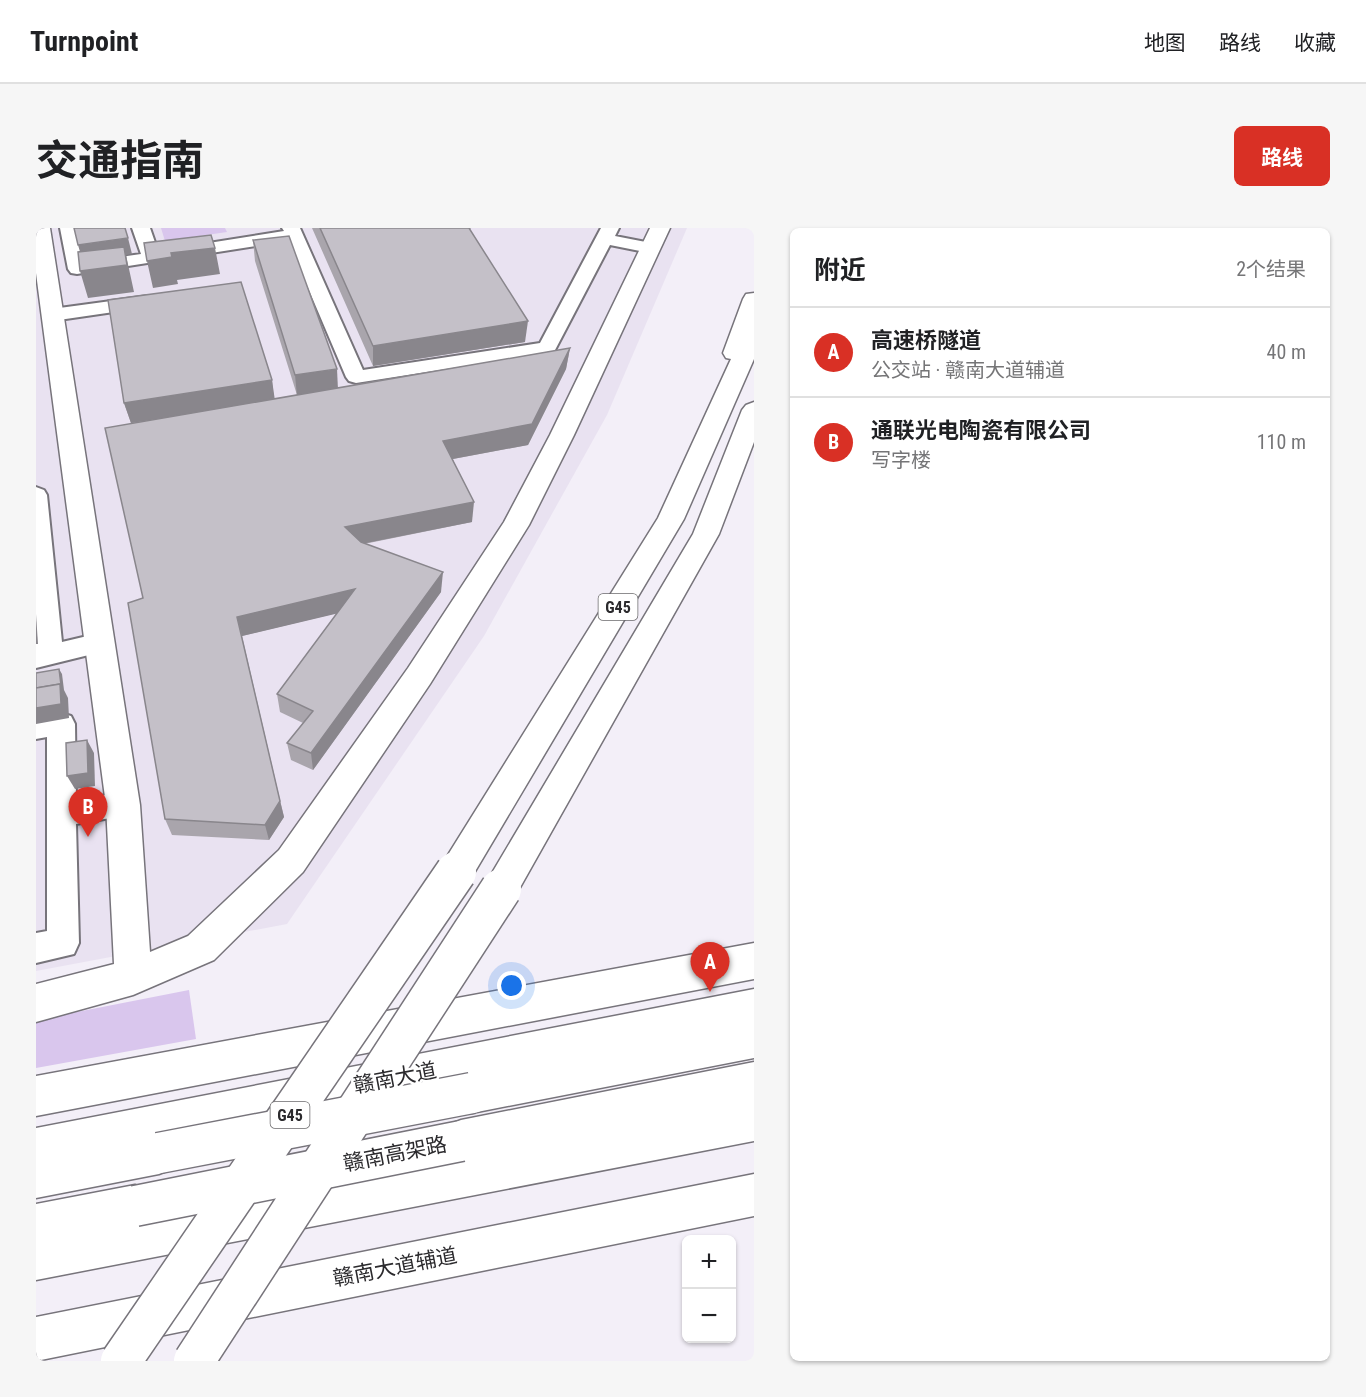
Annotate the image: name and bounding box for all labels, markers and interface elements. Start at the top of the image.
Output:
text: Turnpoint [30,25,138,58]
text: 地图 [1144,31,1186,55]
text: 路线 [1219,31,1261,55]
text: 收藏 [1294,31,1336,55]
button: 路线 [1234,126,1330,186]
text: 交通指南 [36,136,204,185]
text: 附近 [814,255,866,285]
text: 2个结果 [1236,257,1306,281]
text: 高速桥隧道 [871,328,981,353]
text: A [828,340,839,364]
text: 40 m [1267,340,1306,364]
text: 公交站 · 赣南大道辅道 [871,358,1065,382]
text: 通联光电陶瓷有限公司 [871,418,1091,443]
text: B [828,430,839,454]
text: 110 m [1257,430,1306,454]
text: 写字楼 [871,448,931,472]
road number: G45 [598,594,638,620]
pin: B [68,788,108,837]
pin: A [690,942,730,992]
your location [497,971,526,1000]
street label: 赣南大道 [351,1058,439,1098]
road number: G45 [270,1102,310,1128]
street label: 赣南高架路 [341,1132,449,1176]
map controls [682,1235,736,1343]
button: + [682,1235,736,1289]
street label: 赣南大道辅道 [331,1243,459,1291]
button: − [682,1289,736,1343]

